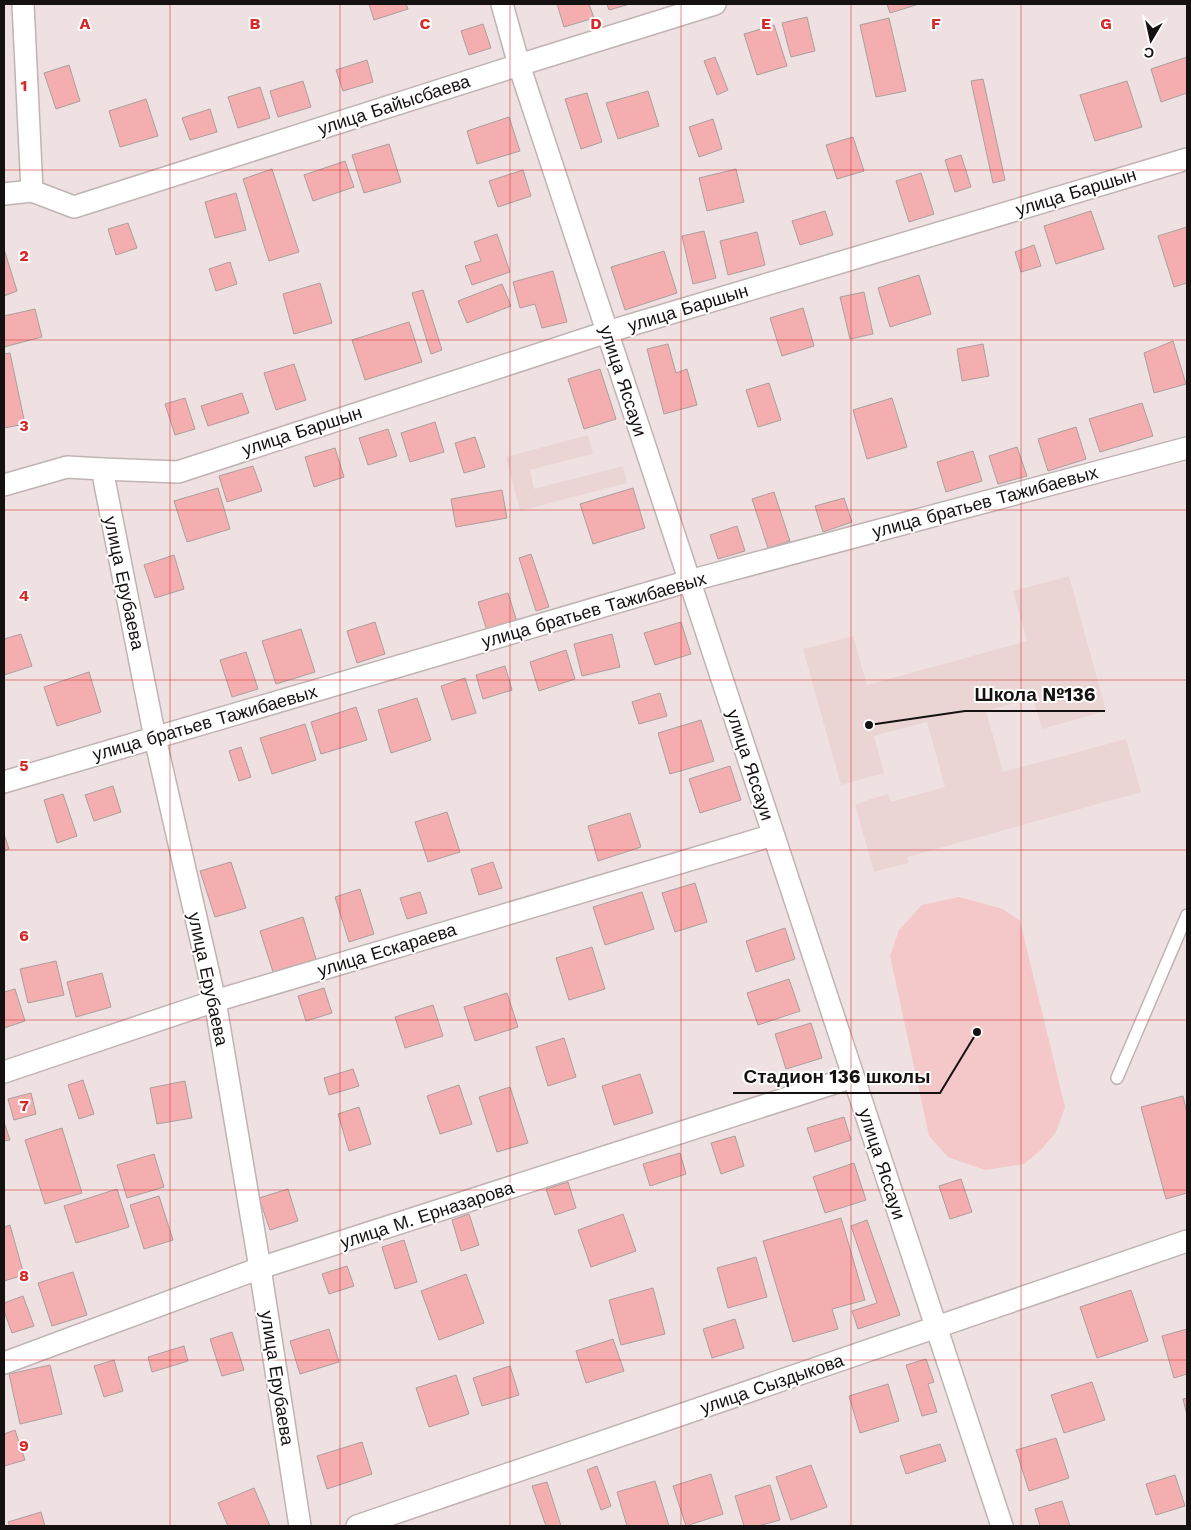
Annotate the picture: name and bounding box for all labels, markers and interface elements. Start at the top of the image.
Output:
text: A [80,14,91,33]
text: B [250,14,261,33]
text: C [420,14,431,33]
text: D [590,14,602,33]
text: E [761,14,771,33]
text: F [931,14,941,33]
text: G [1100,14,1112,33]
north arrow [1126,15,1176,65]
text: С [1143,44,1155,62]
street label: улица Байысбаева [315,70,474,139]
text: 1 [21,76,27,95]
street label: улица Баршын [1013,163,1139,220]
text: 2 [19,246,29,265]
street label: улица Баршын [625,279,751,336]
street label: улица Яссауи [596,323,651,439]
street label: улица Баршын [239,401,364,460]
text: 3 [19,416,29,435]
street label: улица братьев Тажибаевых [870,461,1100,542]
street label: улица Ерубаева [100,514,149,653]
street label: улица братьев Тажибаевых [479,567,709,652]
text: 4 [19,586,29,605]
callout: Школа №136 [965,677,1105,711]
street label: улица братьев Тажибаевых [90,680,320,765]
text: Школа №136 [975,683,1096,706]
street label: улица Яссауи [723,707,778,823]
text: 5 [19,756,29,775]
street label: улица Ерубаева [184,910,233,1049]
street label: улица Ескараева [315,918,460,981]
text: 6 [19,926,29,945]
callout: Стадион 136 школы [733,1059,940,1093]
text: Стадион 136 школы [744,1065,930,1088]
text: 7 [19,1096,29,1115]
street label: улица Яссауи [855,1106,910,1222]
street label: улица М. Ерназарова [338,1176,517,1252]
text: 8 [19,1266,29,1285]
street label: улица Ерубаева [256,1309,299,1448]
street label: улица Сыздыкова [697,1349,847,1418]
text: 9 [19,1436,29,1455]

